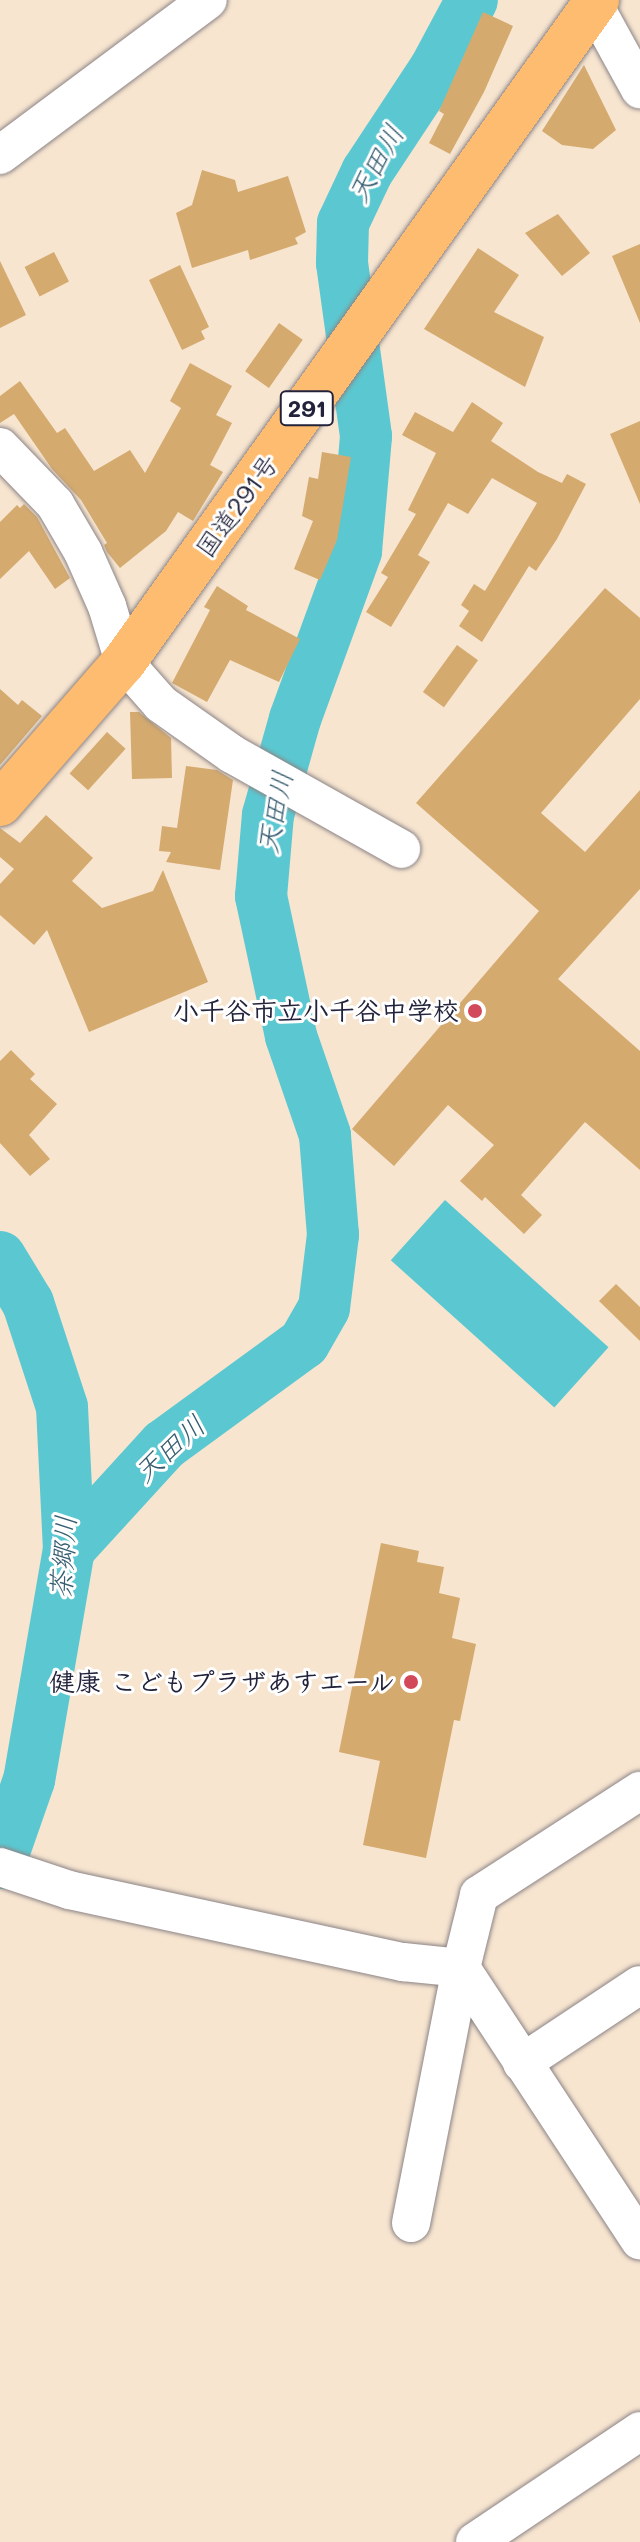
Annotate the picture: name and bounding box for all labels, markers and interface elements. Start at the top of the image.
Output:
water label: 天田川 [340,118,410,208]
road number: 291 [279,388,335,428]
street label: 国道291号 [189,449,285,563]
water label: 天田川 [249,768,299,856]
place label: 小千谷市立小千谷中学校 [173,995,459,1027]
marker: 小千谷市立小千谷中学校 [466,1002,484,1020]
water label: 天田川 [127,1407,211,1489]
water label: 茶郷川 [42,1514,82,1600]
place label: 健康 こどもプラザあすエール [48,1666,395,1698]
marker: 健康 こどもプラザあすエール [402,1673,420,1691]

